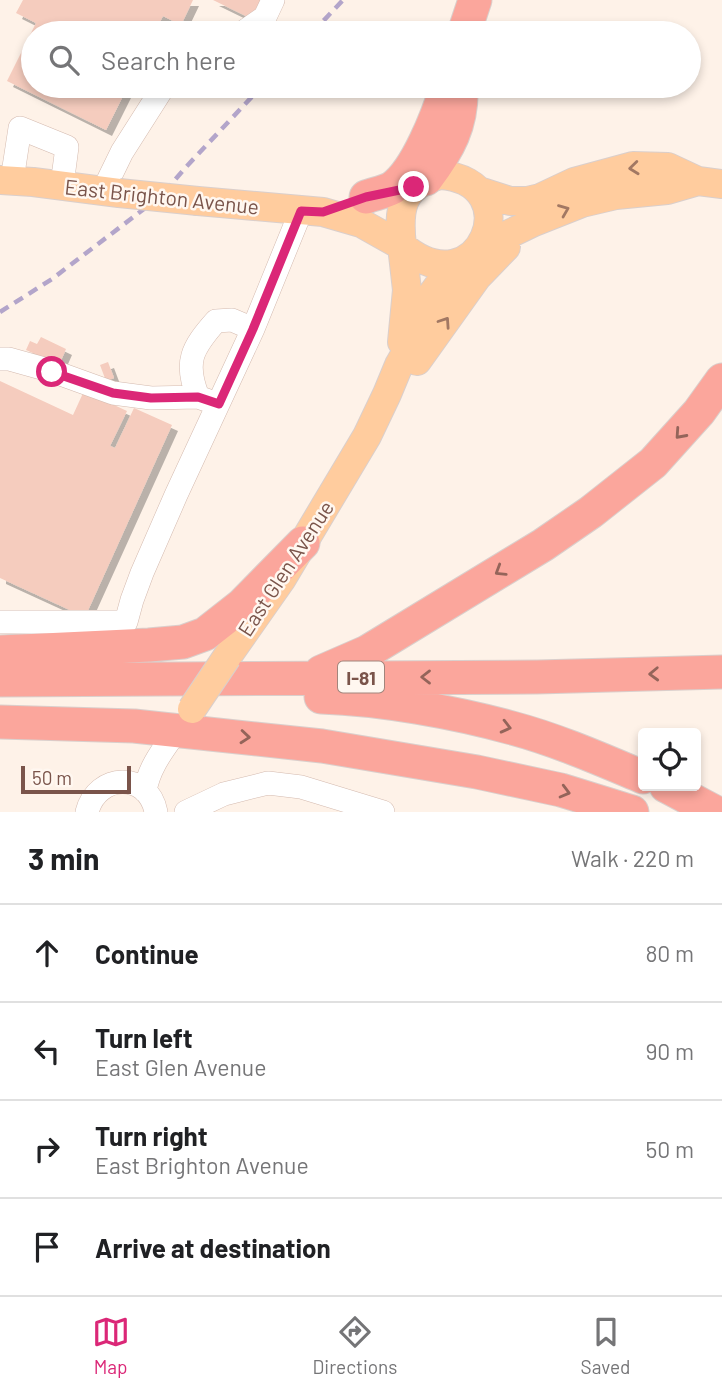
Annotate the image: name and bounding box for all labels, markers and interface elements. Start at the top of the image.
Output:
search box [21,21,701,98]
icon: search [45,41,83,79]
text: Search here [101,44,236,75]
one-way arrow [628,160,639,175]
route end [398,171,429,202]
street label: East Brighton Avenue [64,173,260,219]
one-way arrow [558,205,570,219]
one-way arrow [436,317,449,330]
route start [36,356,67,387]
one-way arrow [675,426,688,439]
street label: East Glen Avenue [232,496,338,640]
one-way arrow [494,563,507,576]
road number: I-81 [338,662,384,692]
one-way arrow [648,667,659,682]
one-way arrow [421,669,431,685]
one-way arrow [500,719,512,733]
map controls [638,728,701,791]
button: locate [638,728,701,791]
one-way arrow [239,729,250,744]
scale bar [21,763,131,795]
text: 50 m [32,766,72,789]
one-way arrow [559,783,571,798]
text: 3 min [28,840,99,876]
text: Walk · 220 m [571,844,694,872]
icon: ahead [28,934,66,972]
text: Continue [95,938,199,969]
text: 80 m [645,939,694,967]
text: Turn left [95,1022,193,1053]
icon: left [28,1032,66,1070]
text: 90 m [645,1037,694,1065]
text: East Glen Avenue [95,1053,266,1081]
text: Turn right [95,1120,208,1151]
icon: right [28,1130,66,1168]
text: 50 m [646,1135,694,1163]
text: East Brighton Avenue [95,1151,309,1179]
icon: arrive [28,1228,66,1266]
text: Arrive at destination [95,1232,331,1263]
tab: Map [92,1313,130,1378]
tab: Directions [313,1313,398,1378]
tab: Saved [581,1313,630,1378]

